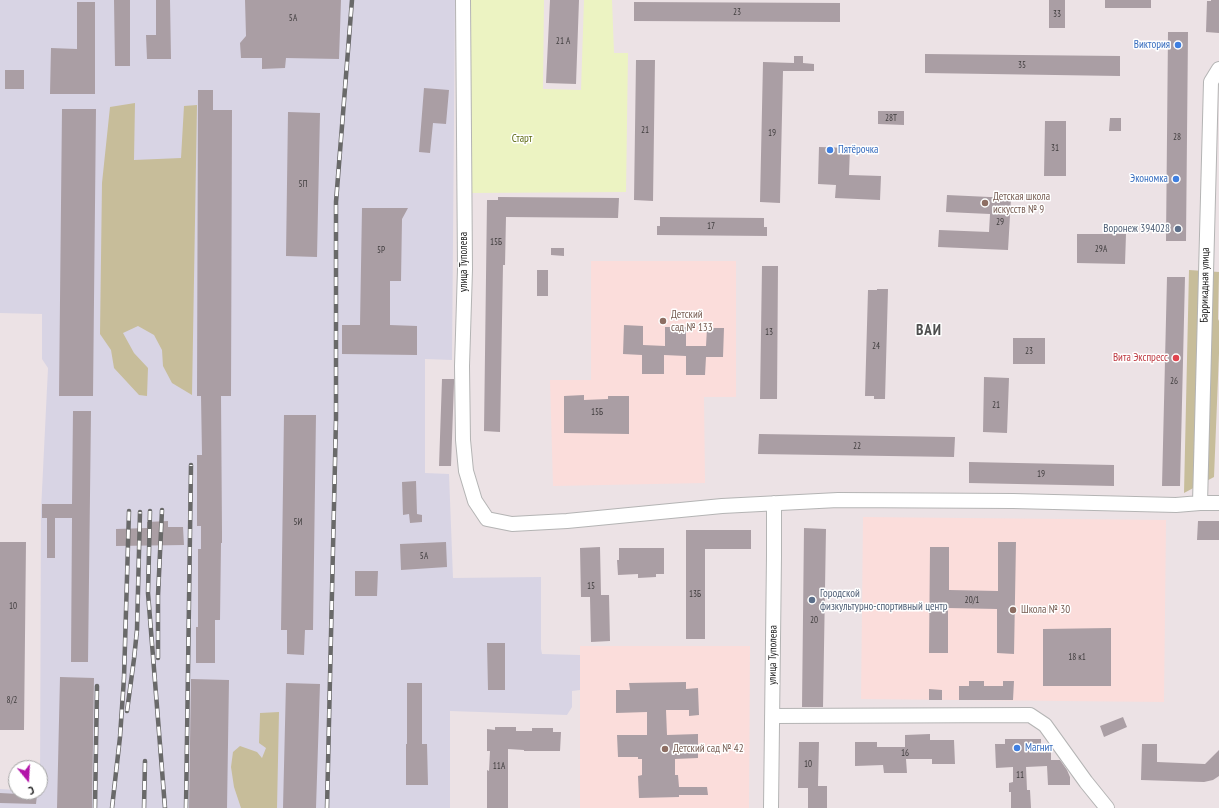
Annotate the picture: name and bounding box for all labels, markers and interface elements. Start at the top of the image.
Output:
house number: 23 [733,7,741,17]
house number: 33 [1053,9,1061,19]
house number: 5А [289,13,297,23]
house number: 21 А [556,36,570,46]
place label: Виктория [1134,38,1170,52]
marker: Виктория [1173,40,1183,50]
house number: 35 [1018,60,1026,70]
house number: 28Т [885,113,897,123]
house number: 21 [641,125,649,135]
house number: 19 [768,128,776,138]
park label: Старт [512,132,532,146]
house number: 28 [1173,132,1181,142]
place label: Пятёрочка [838,143,879,157]
house number: 31 [1051,143,1059,153]
marker: Пятёрочка [825,145,835,155]
place label: Экономка [1130,172,1168,186]
marker: Экономка [1171,174,1181,184]
house number: 5П [299,179,307,189]
place label: Детская школа искусств № 9 [993,190,1050,216]
marker: Детская школа искусств № 9 [980,198,990,208]
house number: 29 [996,217,1004,227]
house number: 17 [707,221,715,231]
place label: Воронеж 394028 [1103,222,1170,236]
marker: Воронеж 394028 [1173,224,1183,234]
street label: улица Туполева [457,232,471,292]
house number: 15Б [490,237,502,247]
house number: 29А [1095,244,1107,254]
house number: 5Р [377,245,385,255]
street label: Баррикадная улица [1198,247,1212,323]
place label: Детский сад № 133 [671,308,713,334]
marker: Детский сад № 133 [658,316,668,326]
district label: ВАИ [916,322,942,340]
house number: 13 [765,327,773,337]
house number: 24 [872,341,880,351]
house number: 23 [1025,346,1033,356]
place label: Вита Экспресс [1113,351,1168,365]
marker: Вита Экспресс [1171,353,1181,363]
house number: 26 [1170,376,1178,386]
house number: 21 [992,400,1000,410]
house number: 15Б [591,407,603,417]
house number: 22 [853,441,861,451]
house number: 19 [1037,469,1045,479]
house number: 5И [294,517,302,527]
house number: 5А [420,551,428,561]
house number: 15 [587,581,595,591]
place label: Городской физкультурно-спортивный центр [820,587,948,613]
house number: 13Б [689,589,701,599]
marker: Городской физкультурно-спортивный центр [807,595,817,605]
house number: 20/1 [965,595,979,605]
house number: 10 [9,601,17,611]
place label: Школа № 30 [1021,603,1070,617]
marker: Школа № 30 [1008,605,1018,615]
house number: 20 [810,615,818,625]
street label: улица Туполева [766,625,780,685]
house number: 18 к1 [1068,652,1086,662]
house number: 8/2 [7,695,17,705]
place label: Магнит [1025,741,1053,755]
place label: Детский сад № 42 [673,742,744,756]
marker: Магнит [1012,743,1022,753]
marker: Детский сад № 42 [660,744,670,754]
house number: 16 [901,748,909,758]
house number: 10 [804,759,812,769]
north arrow [8,760,48,800]
house number: 11А [493,761,505,771]
house number: 11 [1016,770,1024,780]
text: С [27,783,36,798]

